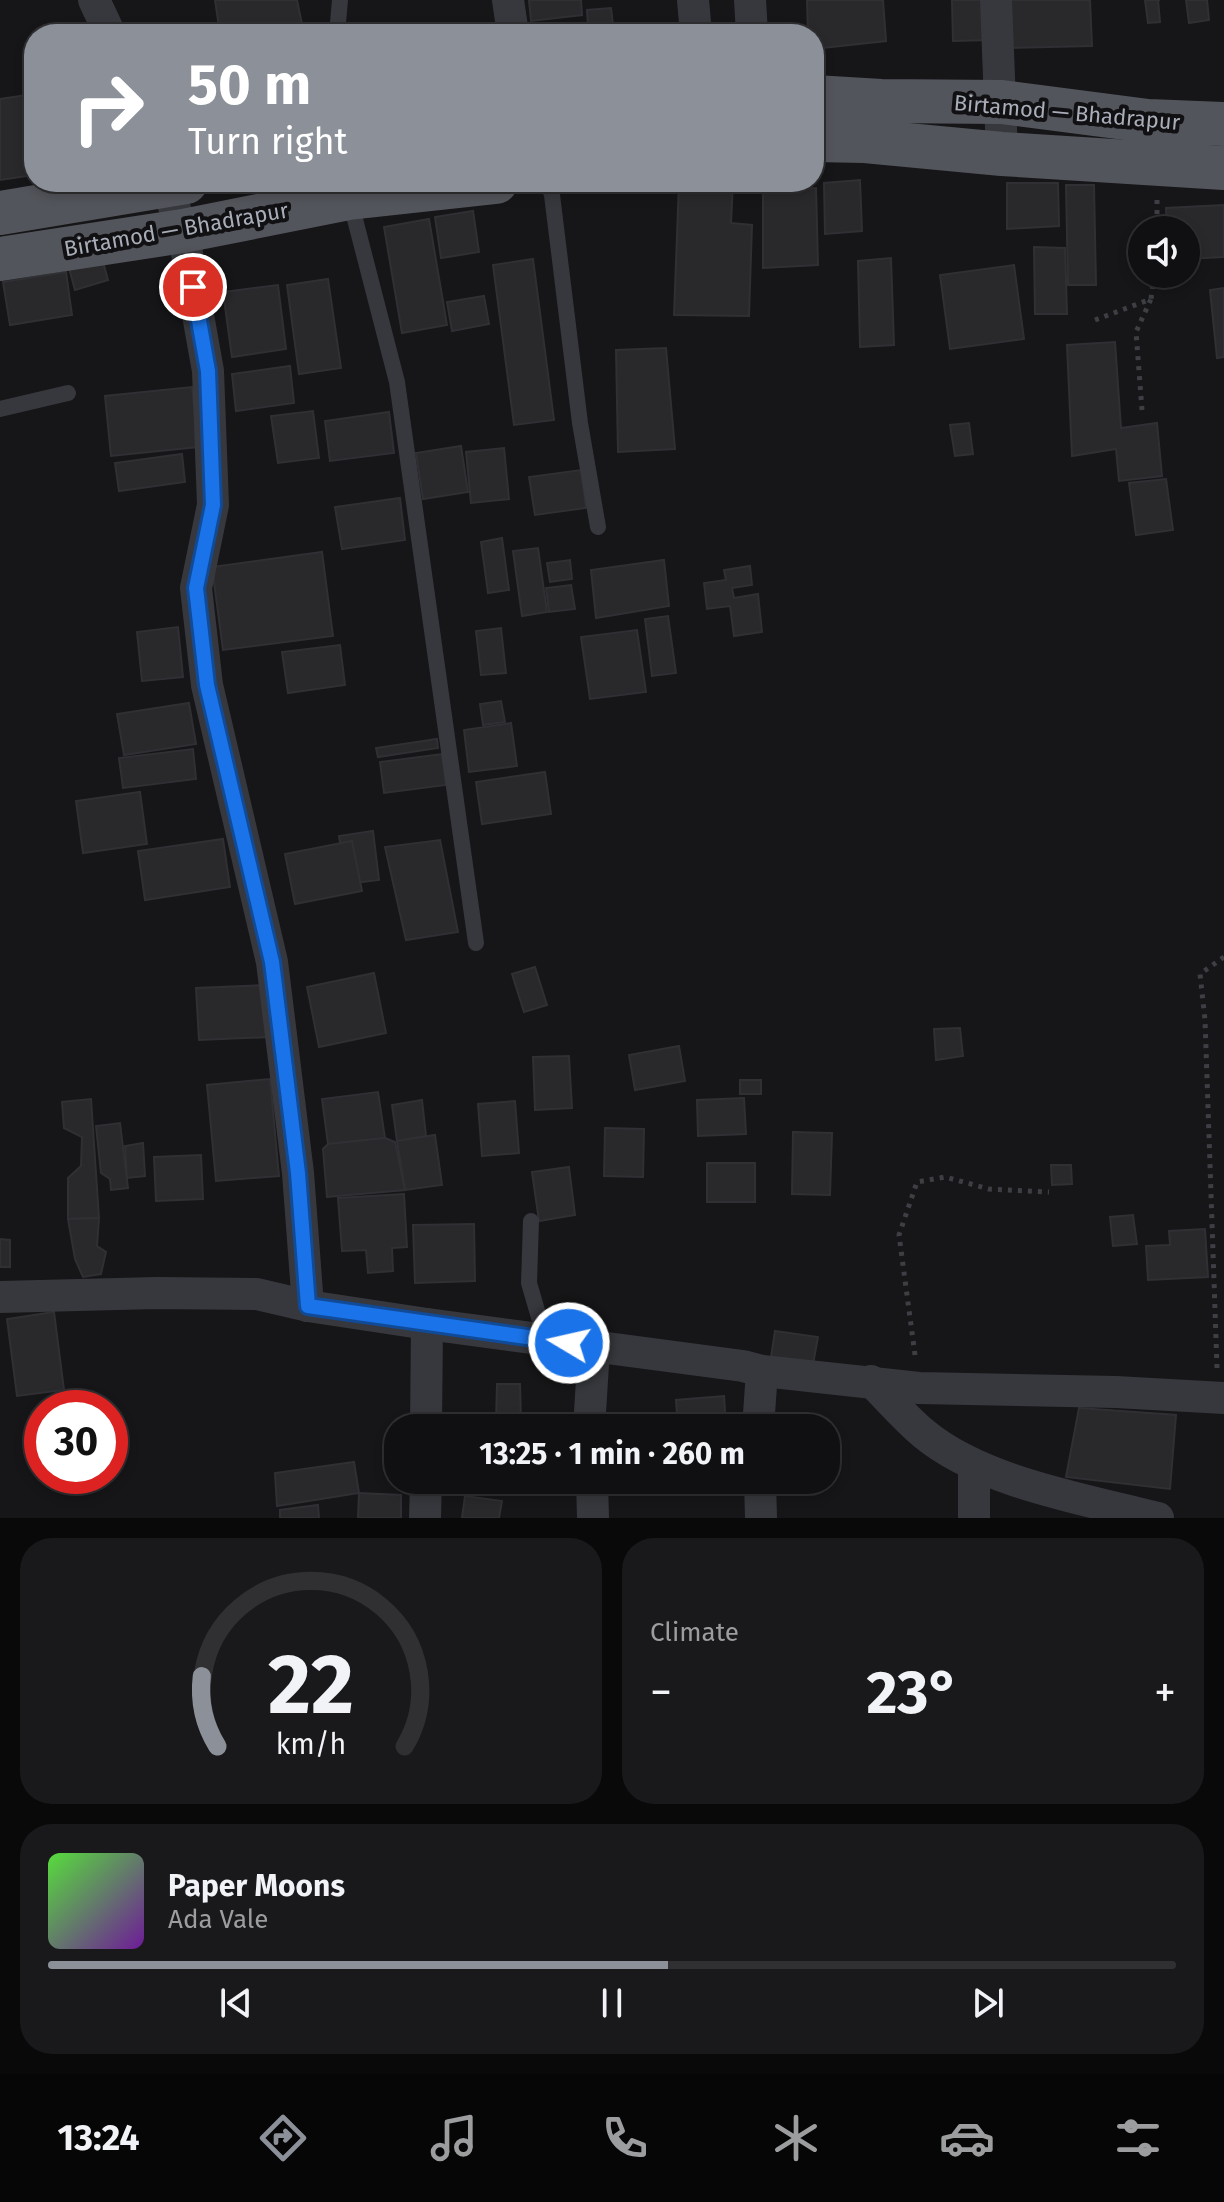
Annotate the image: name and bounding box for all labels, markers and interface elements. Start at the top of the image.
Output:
text: 50 m [188,52,311,119]
icon: right [56,56,160,160]
street label: Birtamod — Bhadrapur [953,89,1182,136]
text: Turn right [188,120,348,164]
street label: Birtamod — Bhadrapur [62,196,291,263]
map controls [1128,216,1200,288]
button: sound [1128,216,1200,288]
pin [159,253,227,321]
icon: arrive [171,265,215,309]
position arrow [527,1301,611,1385]
speed limit sign: 30 [24,1390,128,1494]
text: 13:25 · 1 min · 260 m [479,1436,745,1472]
text: Climate [650,1617,739,1648]
text: 22 [268,1635,354,1735]
text: 23° [866,1657,960,1729]
text: − [650,1666,672,1719]
text: + [1154,1666,1176,1719]
text: km/h [276,1727,346,1762]
text: Paper Moons [168,1868,345,1904]
text: Ada Vale [168,1904,268,1935]
icon: previous [214,1981,258,2025]
icon: pause [590,1981,634,2025]
icon: next [966,1981,1010,2025]
icon: directions [255,2110,311,2166]
icon: music [426,2110,482,2166]
icon: phone [597,2110,653,2166]
icon: climate [768,2110,824,2166]
icon: car [939,2110,995,2166]
icon: filters [1110,2110,1166,2166]
text: 13:24 [58,2116,140,2160]

